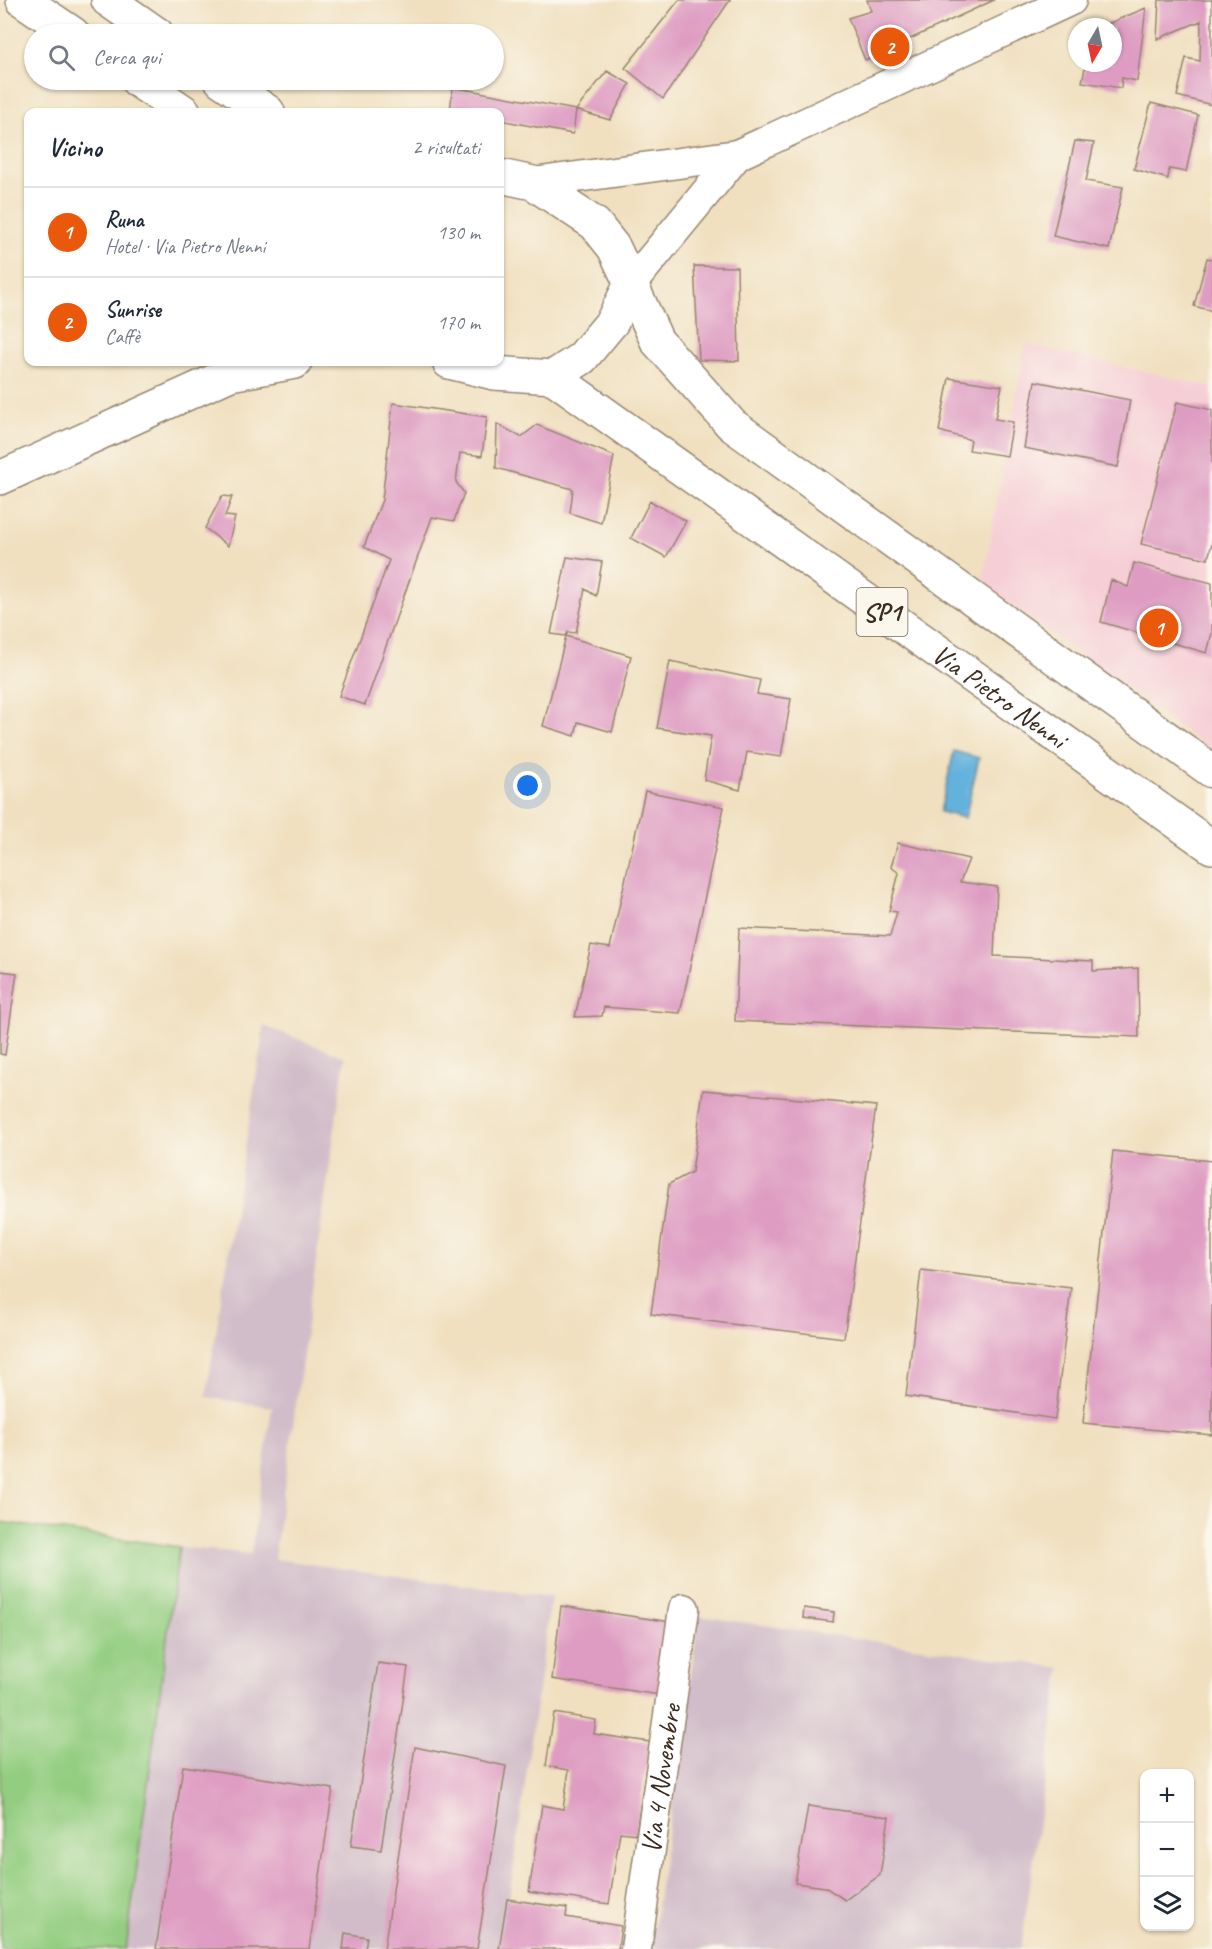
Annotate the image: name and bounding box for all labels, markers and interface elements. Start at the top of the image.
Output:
north arrow [1068,18,1122,72]
search box [24,24,504,90]
pin: 2 [870,24,910,70]
icon: search [45,41,78,74]
text: Cerca qui [93,43,161,71]
text: Vicino [48,131,102,164]
text: 2 risultati [412,135,480,160]
text: Runa [105,206,144,234]
text: 1 [63,220,72,245]
text: 130 m [437,220,480,245]
text: Hotel · Via Pietro Nenni [105,234,265,259]
text: Sunrise [105,296,161,324]
text: 2 [63,310,72,335]
text: 170 m [437,310,480,335]
text: Caffè [105,324,140,349]
road number: SP1 [856,588,908,636]
pin: 1 [1140,606,1178,650]
street label: Via Pietro Nenni [926,636,1077,758]
your location [513,771,542,800]
street label: Via 4 Novembre [632,1700,688,1855]
map controls [1140,1769,1194,1931]
button: + [1140,1769,1194,1823]
button: − [1140,1823,1194,1877]
button: layers [1140,1877,1194,1931]

